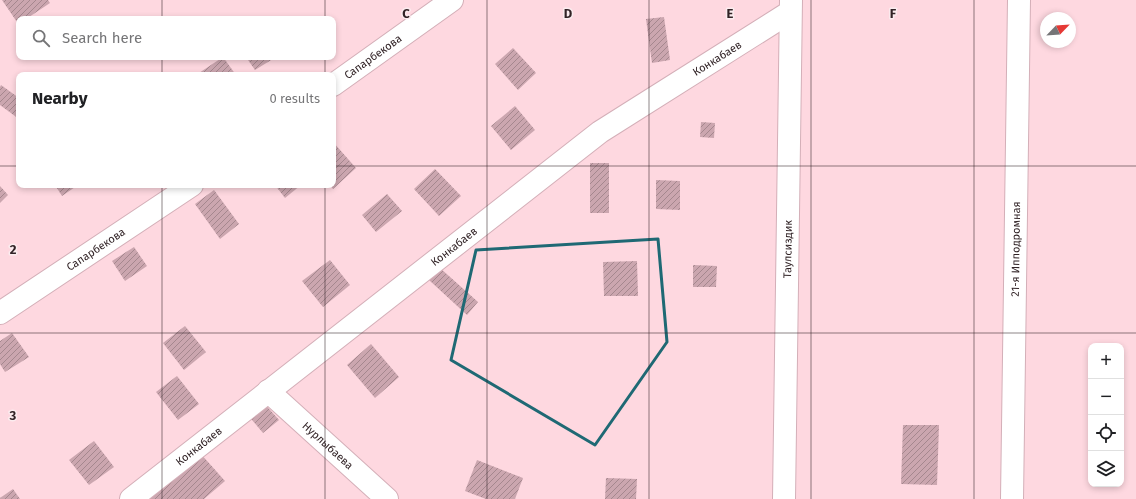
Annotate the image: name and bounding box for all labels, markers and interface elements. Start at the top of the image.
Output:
text: C [402,6,410,21]
text: D [564,6,573,21]
text: E [727,6,734,21]
text: F [890,6,897,21]
north arrow [1040,12,1076,48]
search box [16,16,336,60]
icon: search [30,27,52,49]
text: Search here [62,29,142,47]
street label: Сапарбекова [342,32,404,81]
street label: Конкабаев [690,38,744,78]
text: Nearby [32,88,87,109]
text: 0 results [269,91,320,106]
street label: 21-я Ипподромная [1008,201,1023,297]
street label: Таулсиздик [781,219,794,278]
street label: Конкабаев [428,224,480,268]
street label: Сапарбекова [64,225,127,273]
text: 2 [10,242,17,257]
map controls [1088,343,1124,487]
button: + [1088,343,1124,379]
button: − [1088,379,1124,415]
text: 3 [9,408,17,423]
button: locate [1088,415,1124,451]
street label: Нурлыбаева [300,419,356,472]
street label: Конкабаев [173,424,225,468]
button: layers [1088,451,1124,487]

